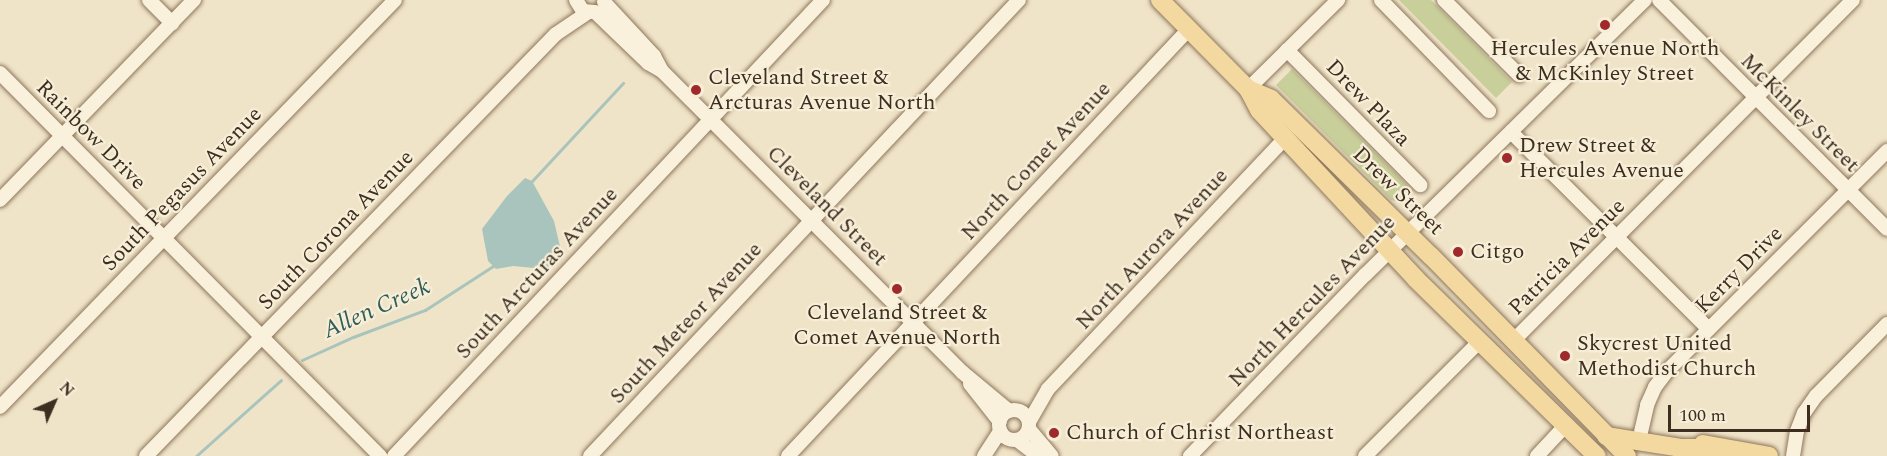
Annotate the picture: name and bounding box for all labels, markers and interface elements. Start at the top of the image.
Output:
marker: Hercules Avenue North & McKinley Street [1598,18,1612,32]
place label: Hercules Avenue North & McKinley Street [1490,35,1720,86]
street label: McKinley Street [1735,48,1865,178]
street label: Drew Plaza [1320,54,1416,152]
place label: Cleveland Street & Arcturas Avenue North [708,64,936,116]
street label: Rainbow Drive [30,74,152,196]
street label: North Comet Avenue [956,76,1116,246]
marker: Cleveland Street & Arcturas Avenue North [689,83,703,97]
street label: South Pegasus Avenue [97,101,267,277]
place label: Drew Street & Hercules Avenue [1519,132,1684,184]
street label: Cleveland Street [761,140,893,272]
street label: Drew Street [1347,141,1449,241]
street label: South Corona Avenue [253,144,419,316]
marker: Drew Street & Hercules Avenue [1500,151,1514,165]
street label: North Aurora Avenue [1070,163,1234,335]
street label: South Arcturas Avenue [450,181,624,365]
street label: Patricia Avenue [1503,193,1631,321]
street label: North Hercules Avenue [1223,209,1401,393]
street label: Kerry Drive [1690,221,1788,319]
street label: South Meteor Avenue [604,237,768,409]
place label: Citgo [1470,239,1524,265]
marker: Citgo [1451,245,1465,259]
water label: Allen Creek [319,273,435,345]
marker: Cleveland Street & Comet Avenue North [890,282,904,296]
place label: Cleveland Street & Comet Avenue North [793,299,1001,350]
place label: Skycrest United Methodist Church [1577,330,1756,382]
marker: Skycrest United Methodist Church [1558,349,1572,363]
north arrow [24,372,84,432]
text: N [54,376,80,402]
scale bar [1671,393,1814,431]
text: 100 m [1679,402,1726,429]
place label: Church of Christ Northeast [1066,420,1334,446]
marker: Church of Christ Northeast [1047,426,1061,440]

